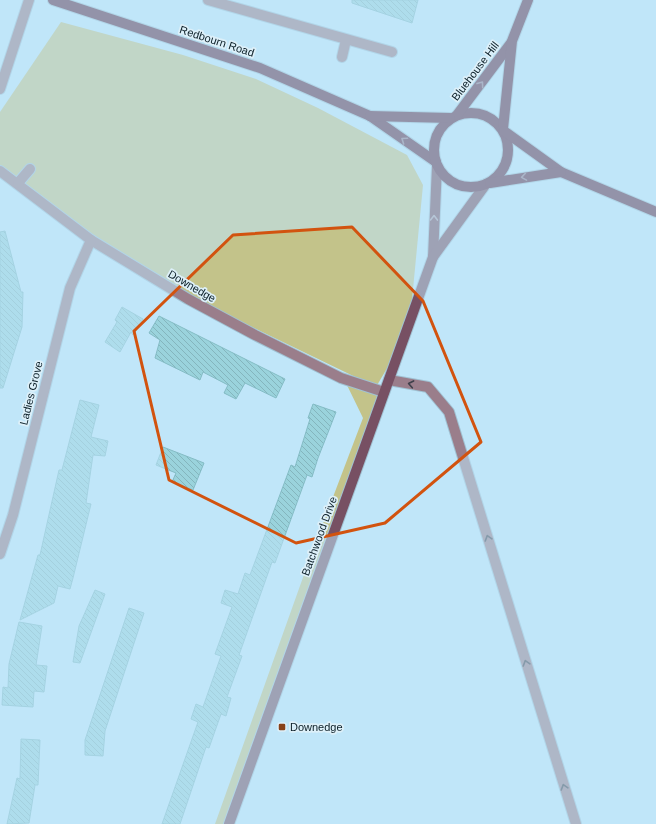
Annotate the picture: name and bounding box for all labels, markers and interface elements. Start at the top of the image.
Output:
street label: Redbourn Road [178,23,256,59]
street label: Bluehouse Hill [449,39,501,103]
one-way arrow [476,81,484,88]
one-way arrow [401,138,408,145]
one-way arrow [521,172,528,181]
one-way arrow [430,215,438,221]
street label: Downedge [166,268,218,304]
street label: Ladies Grove [17,360,45,426]
one-way arrow [408,380,414,389]
street label: Batchwood Drive [299,495,339,577]
one-way arrow [484,535,493,542]
one-way arrow [522,659,531,666]
place label: Downedge [290,721,343,733]
marker: Downedge [277,722,287,732]
one-way arrow [561,783,569,790]

